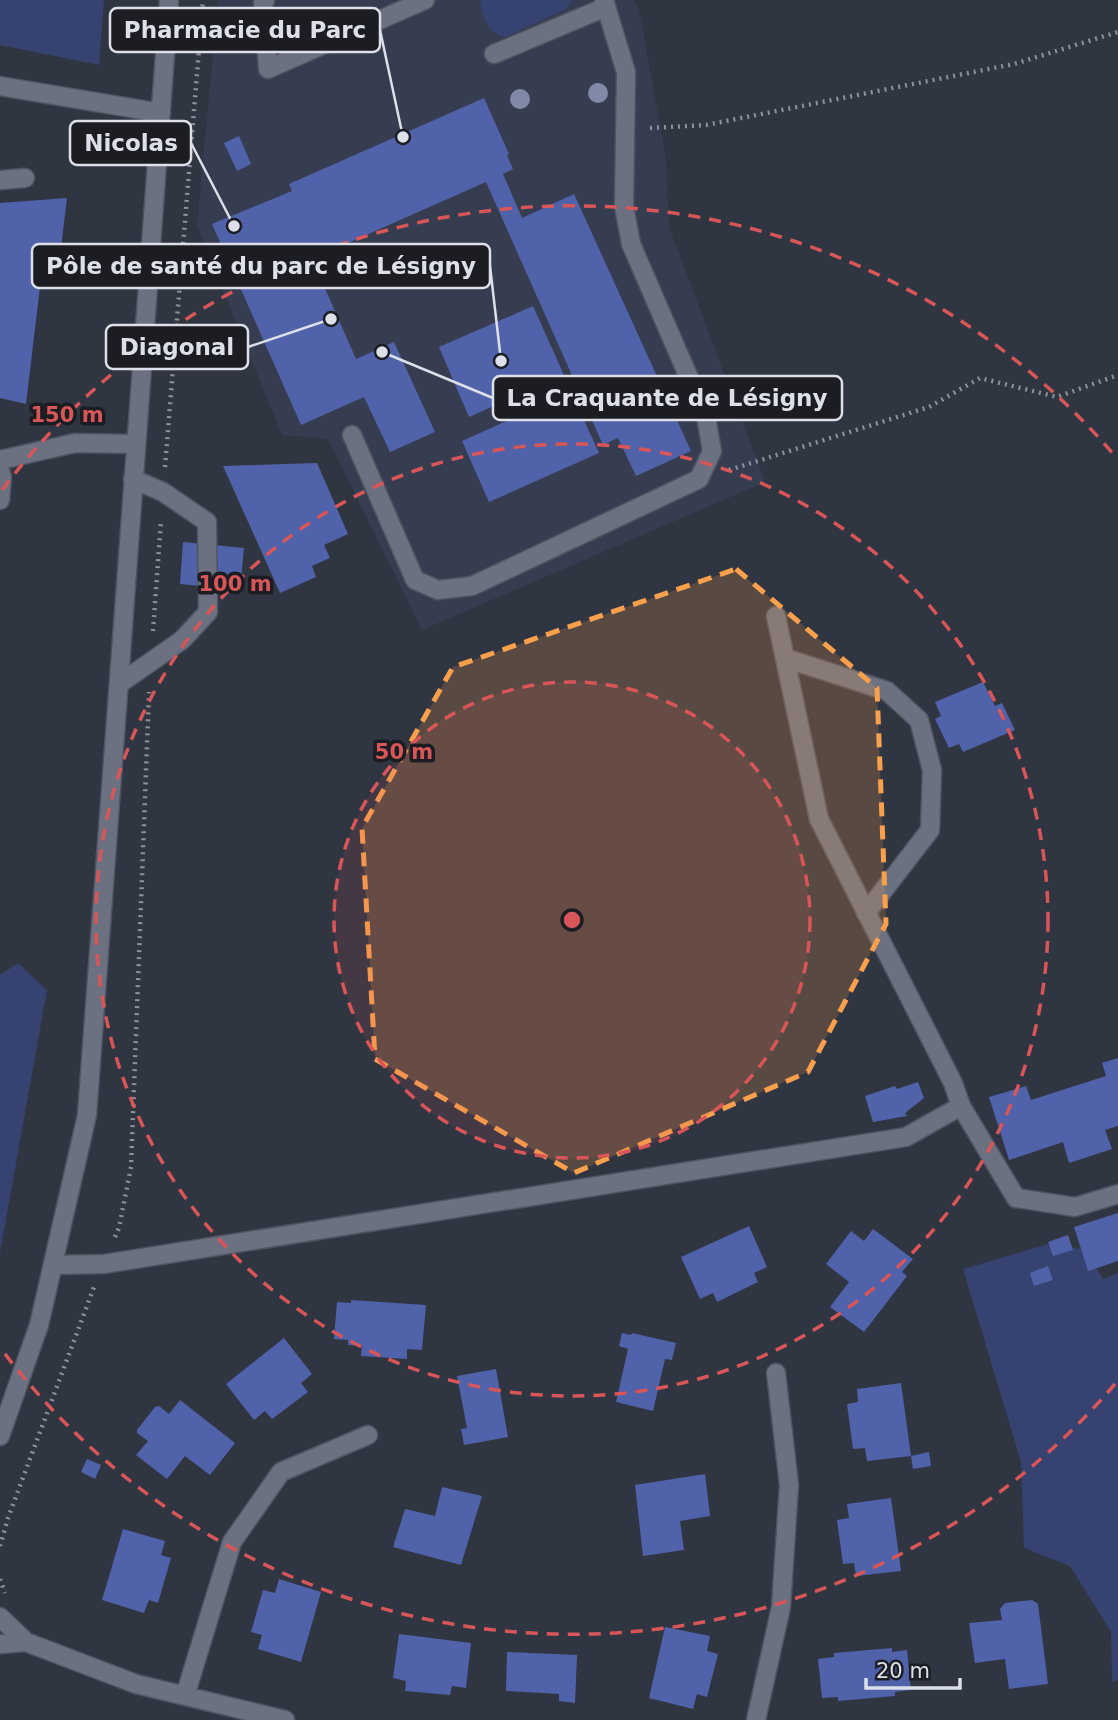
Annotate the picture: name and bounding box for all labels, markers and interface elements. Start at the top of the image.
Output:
callout: Pharmacie du Parc [110,8,380,52]
text: Pharmacie du Parc [124,17,366,43]
callout: Nicolas [70,121,191,165]
text: Nicolas [84,130,178,156]
callout: Pôle de santé du parc de Lésigny [32,244,490,288]
text: Pôle de santé du parc de Lésigny [46,253,476,279]
callout: Diagonal [106,325,248,369]
text: Diagonal [120,334,234,360]
callout: La Craquante de Lésigny [493,376,842,420]
text: La Craquante de Lésigny [507,385,828,411]
text: 150 m [30,403,104,427]
text: 100 m [198,572,272,596]
text: 50 m [375,740,433,764]
centre of rings [560,908,584,932]
scale bar [866,1646,960,1690]
text: 20 m [876,1659,930,1683]

